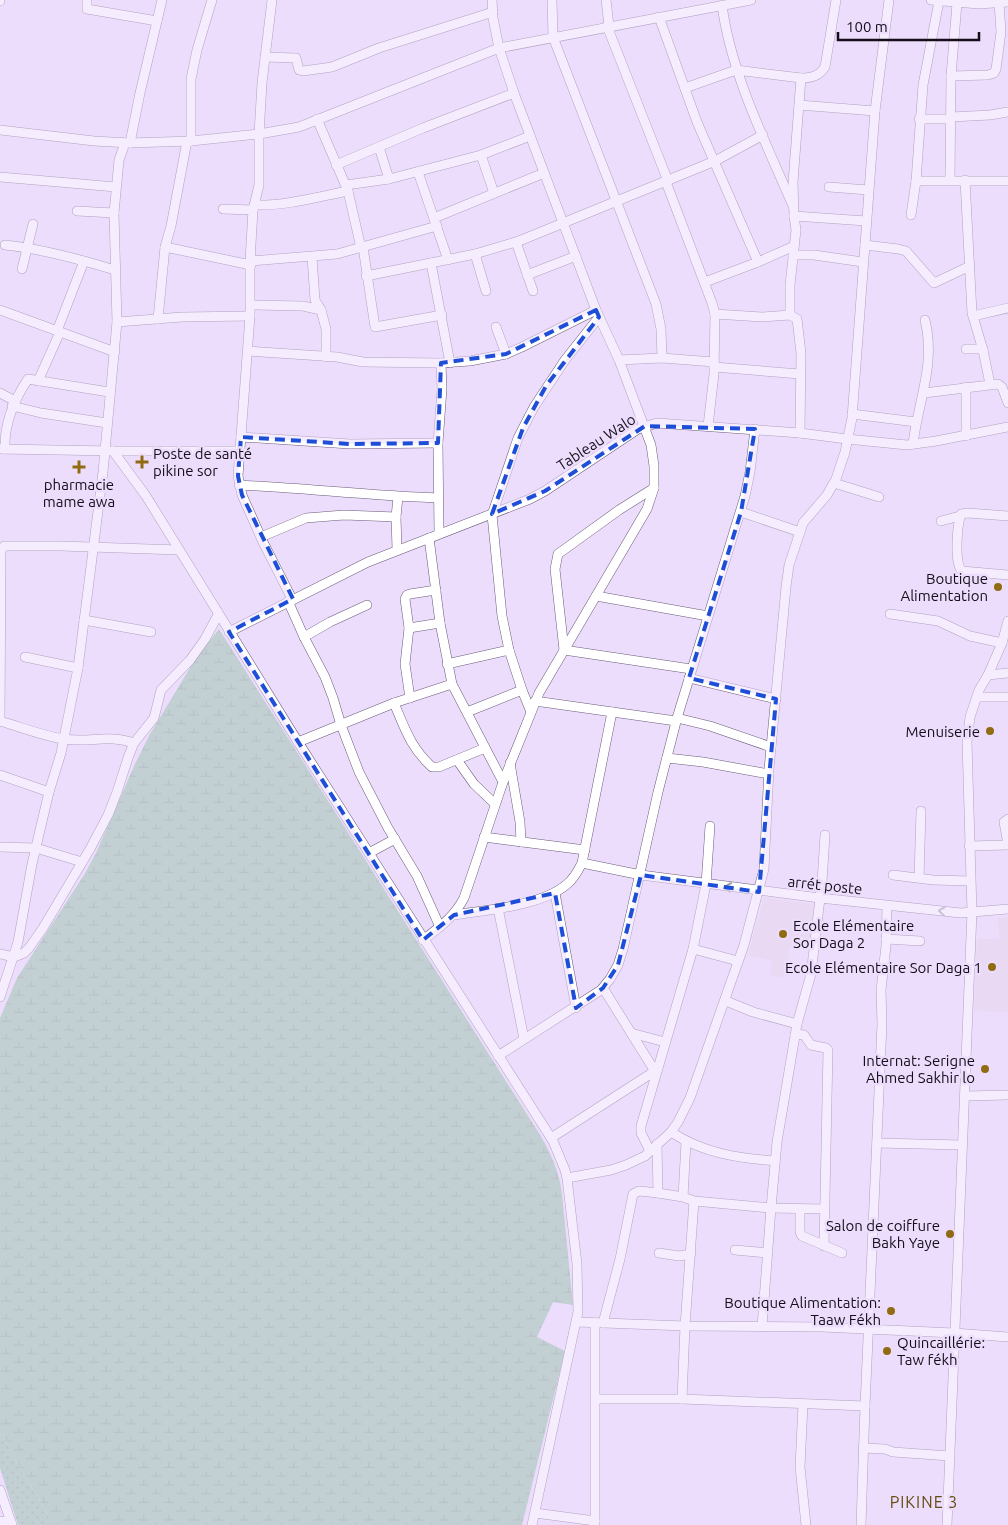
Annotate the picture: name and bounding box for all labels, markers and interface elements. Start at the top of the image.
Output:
scale bar [838,10,979,42]
text: 100 m [846,18,888,35]
street label: Tableau Walo [554,410,638,474]
place label: Poste de santé pikine sor [153,445,252,479]
marker: Poste de santé pikine sor [135,455,149,469]
marker: pharmacie mame awa [73,461,85,473]
place label: pharmacie mame awa [43,476,115,510]
place label: Boutique Alimentation [900,570,988,604]
marker: Boutique Alimentation [992,581,1004,593]
place label: Menuiserie [906,723,980,740]
marker: Menuiserie [984,725,996,737]
street label: arrét poste [787,873,863,897]
one-way arrow [724,883,733,893]
one-way arrow [938,906,946,917]
place label: Ecole Elémentaire Sor Daga 2 [793,917,914,951]
marker: Ecole Elémentaire Sor Daga 2 [777,928,789,940]
place label: Ecole Elémentaire Sor Daga 1 [785,959,982,976]
marker: Ecole Elémentaire Sor Daga 1 [986,961,998,973]
place label: Internat: Serigne Ahmed Sakhir lo [863,1052,975,1086]
marker: Internat: Serigne Ahmed Sakhir lo [979,1063,991,1075]
place label: Salon de coiffure Bakh Yaye [826,1217,940,1251]
marker: Salon de coiffure Bakh Yaye [944,1228,956,1240]
place label: Boutique Alimentation: Taaw Fékh [724,1294,881,1328]
marker: Boutique Alimentation: Taaw Fékh [885,1305,897,1317]
place label: Quincaillérie: Taw fékh [897,1334,985,1368]
marker: Quincaillérie: Taw fékh [881,1345,893,1357]
district label: PIKINE 3 [890,1493,958,1511]

